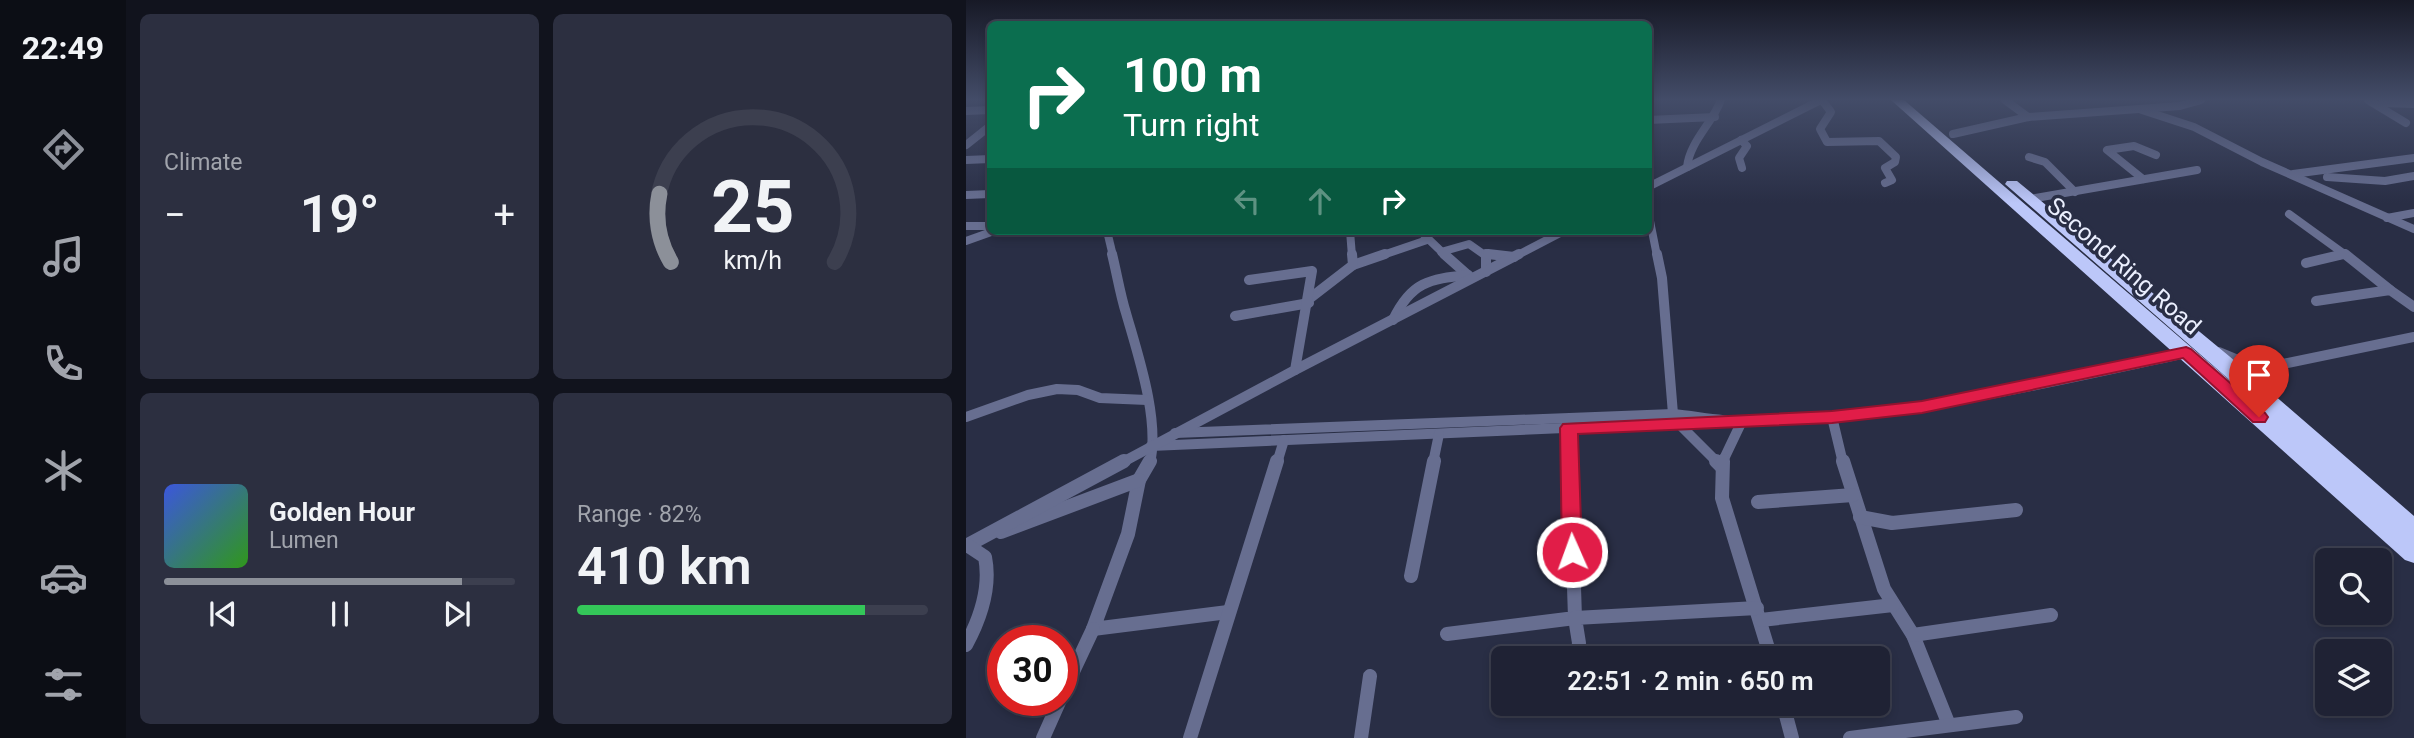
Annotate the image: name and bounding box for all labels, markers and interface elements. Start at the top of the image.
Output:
text: 22:49 [22,29,104,67]
text: 100 m [1123,47,1262,104]
icon: right [1008,49,1099,140]
text: Turn right [1123,106,1259,144]
icon: directions [39,125,88,174]
text: Climate [164,149,243,176]
text: 25 [711,165,794,251]
icon: left [1228,182,1266,220]
icon: ahead [1301,182,1339,220]
icon: right [1374,182,1412,220]
text: 19° [300,184,379,245]
street label: Second Ring Road [2041,192,2207,340]
text: − [164,193,186,237]
text: + [493,193,515,237]
icon: music [39,232,88,281]
text: km/h [723,246,782,275]
icon: phone [39,339,88,388]
pin [2229,345,2289,417]
icon: arrive [2240,356,2278,394]
icon: climate [39,446,88,495]
text: Golden Hour [269,497,415,527]
text: Range · 82% [577,501,702,528]
position arrow [1535,515,1609,589]
text: Lumen [269,527,339,554]
text: 410 km [577,536,752,597]
map controls [2315,548,2392,716]
button: search [2315,548,2392,625]
icon: car [39,553,88,602]
icon: previous [204,595,242,633]
icon: pause [321,595,359,633]
icon: next [438,595,476,633]
speed limit sign: 30 [987,625,1078,716]
button: layers [2315,639,2392,716]
icon: filters [39,660,88,709]
text: 22:51 · 2 min · 650 m [1567,666,1814,696]

